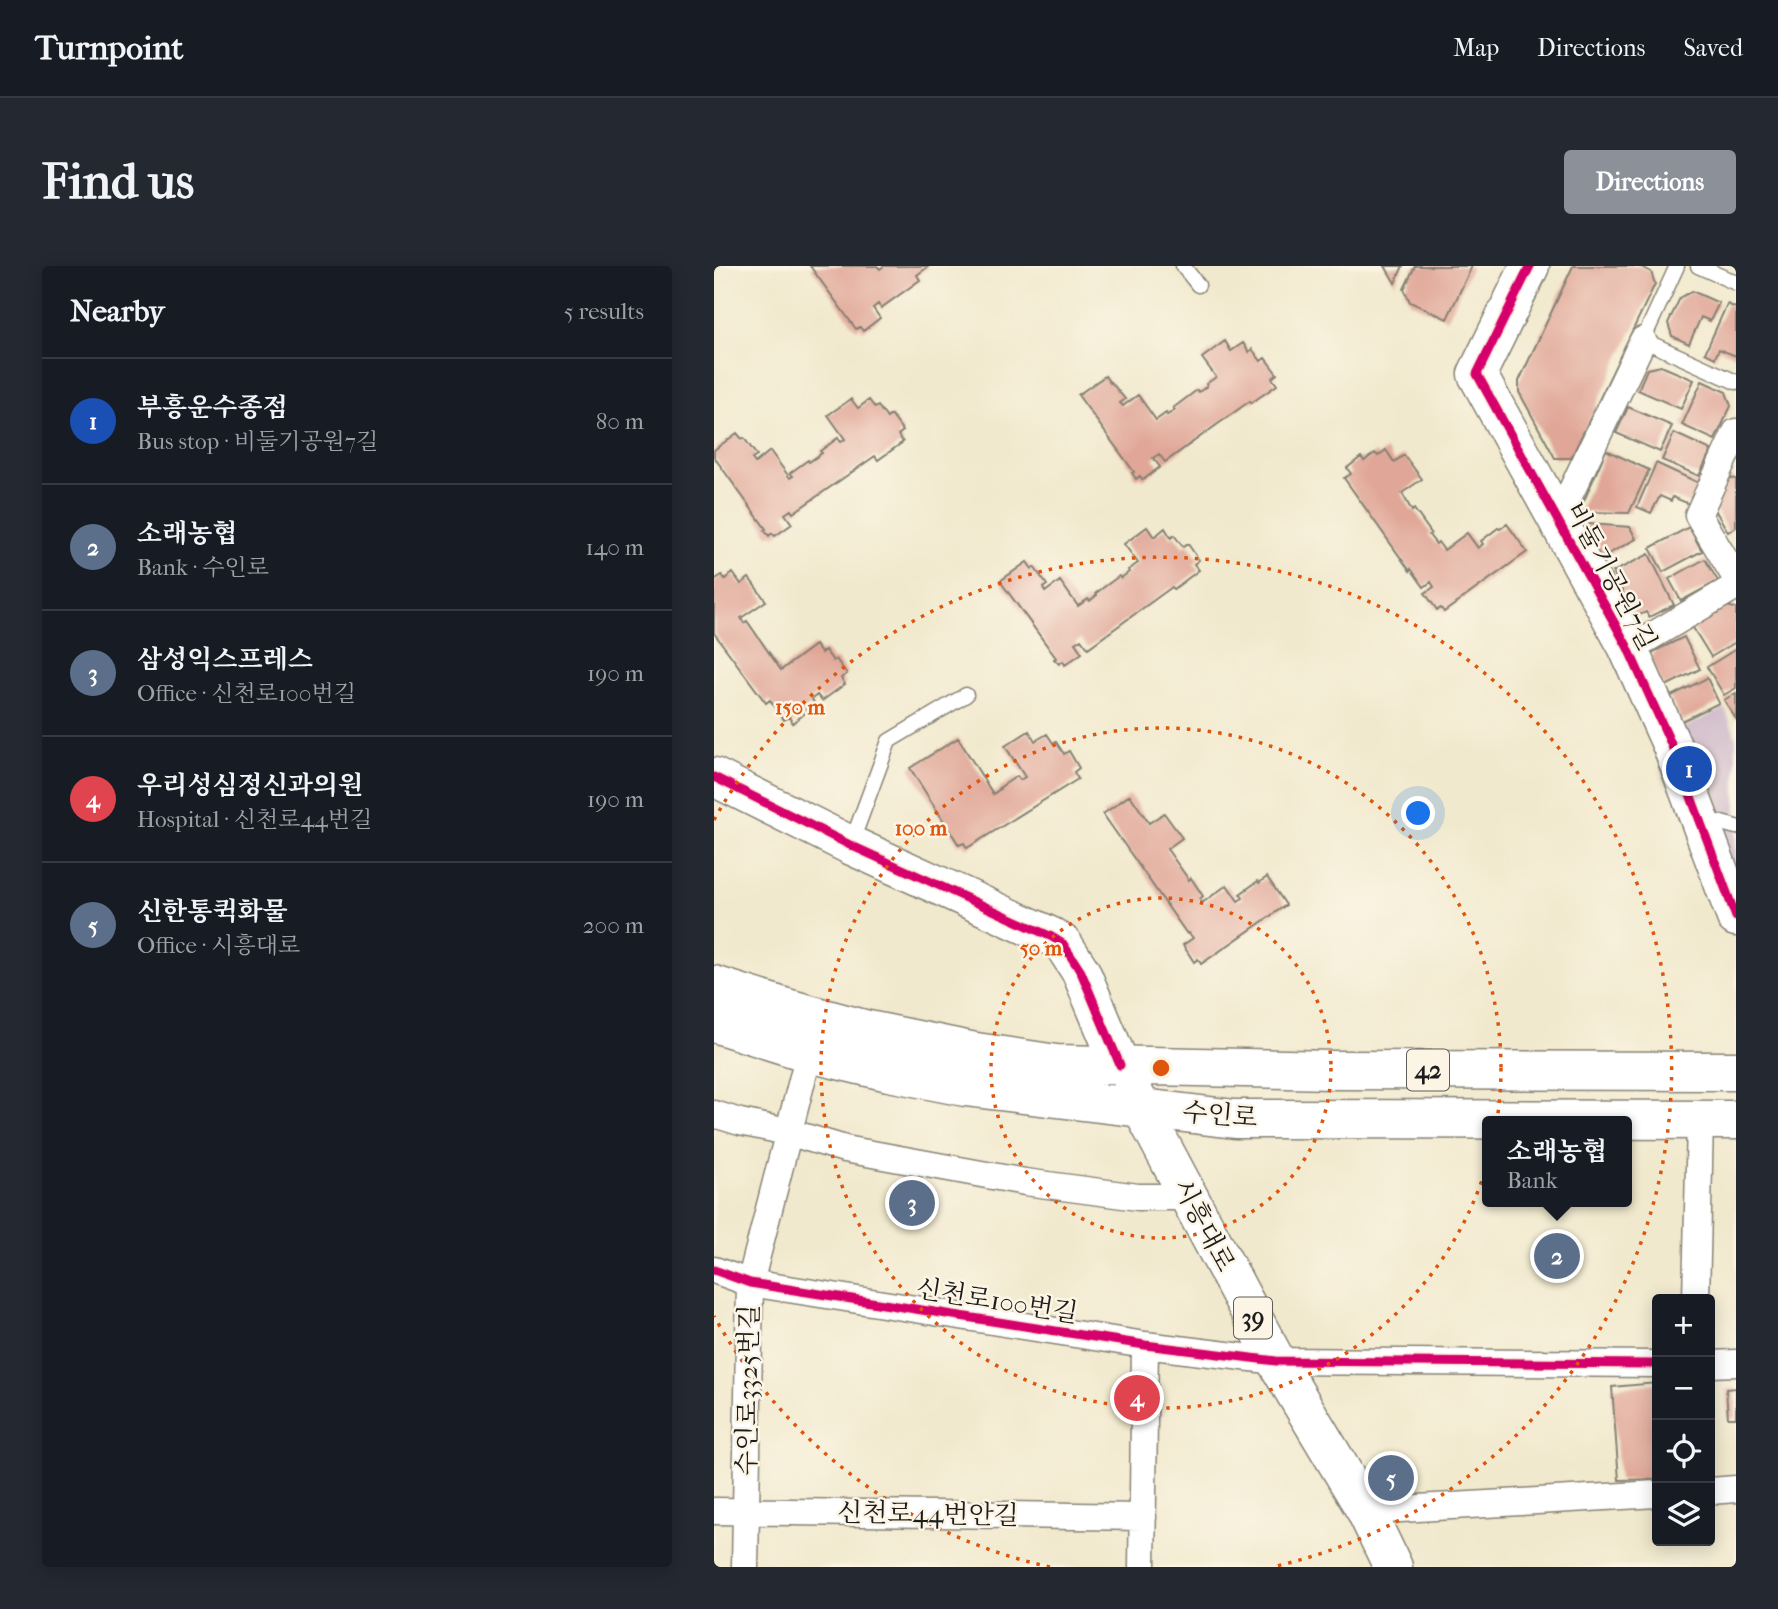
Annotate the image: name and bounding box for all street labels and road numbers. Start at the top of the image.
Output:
street label: 비둘기공원7길 [1559,497,1663,655]
road number: 42 [1407,1050,1449,1090]
street label: 수인로 [1181,1096,1259,1134]
street label: 시흥대로 [1167,1173,1241,1277]
street label: 신천로100번길 [914,1273,1080,1329]
road number: 39 [1234,1298,1272,1338]
street label: 수인로3325번길 [731,1304,765,1476]
street label: 신천로44번안길 [837,1497,1019,1531]

